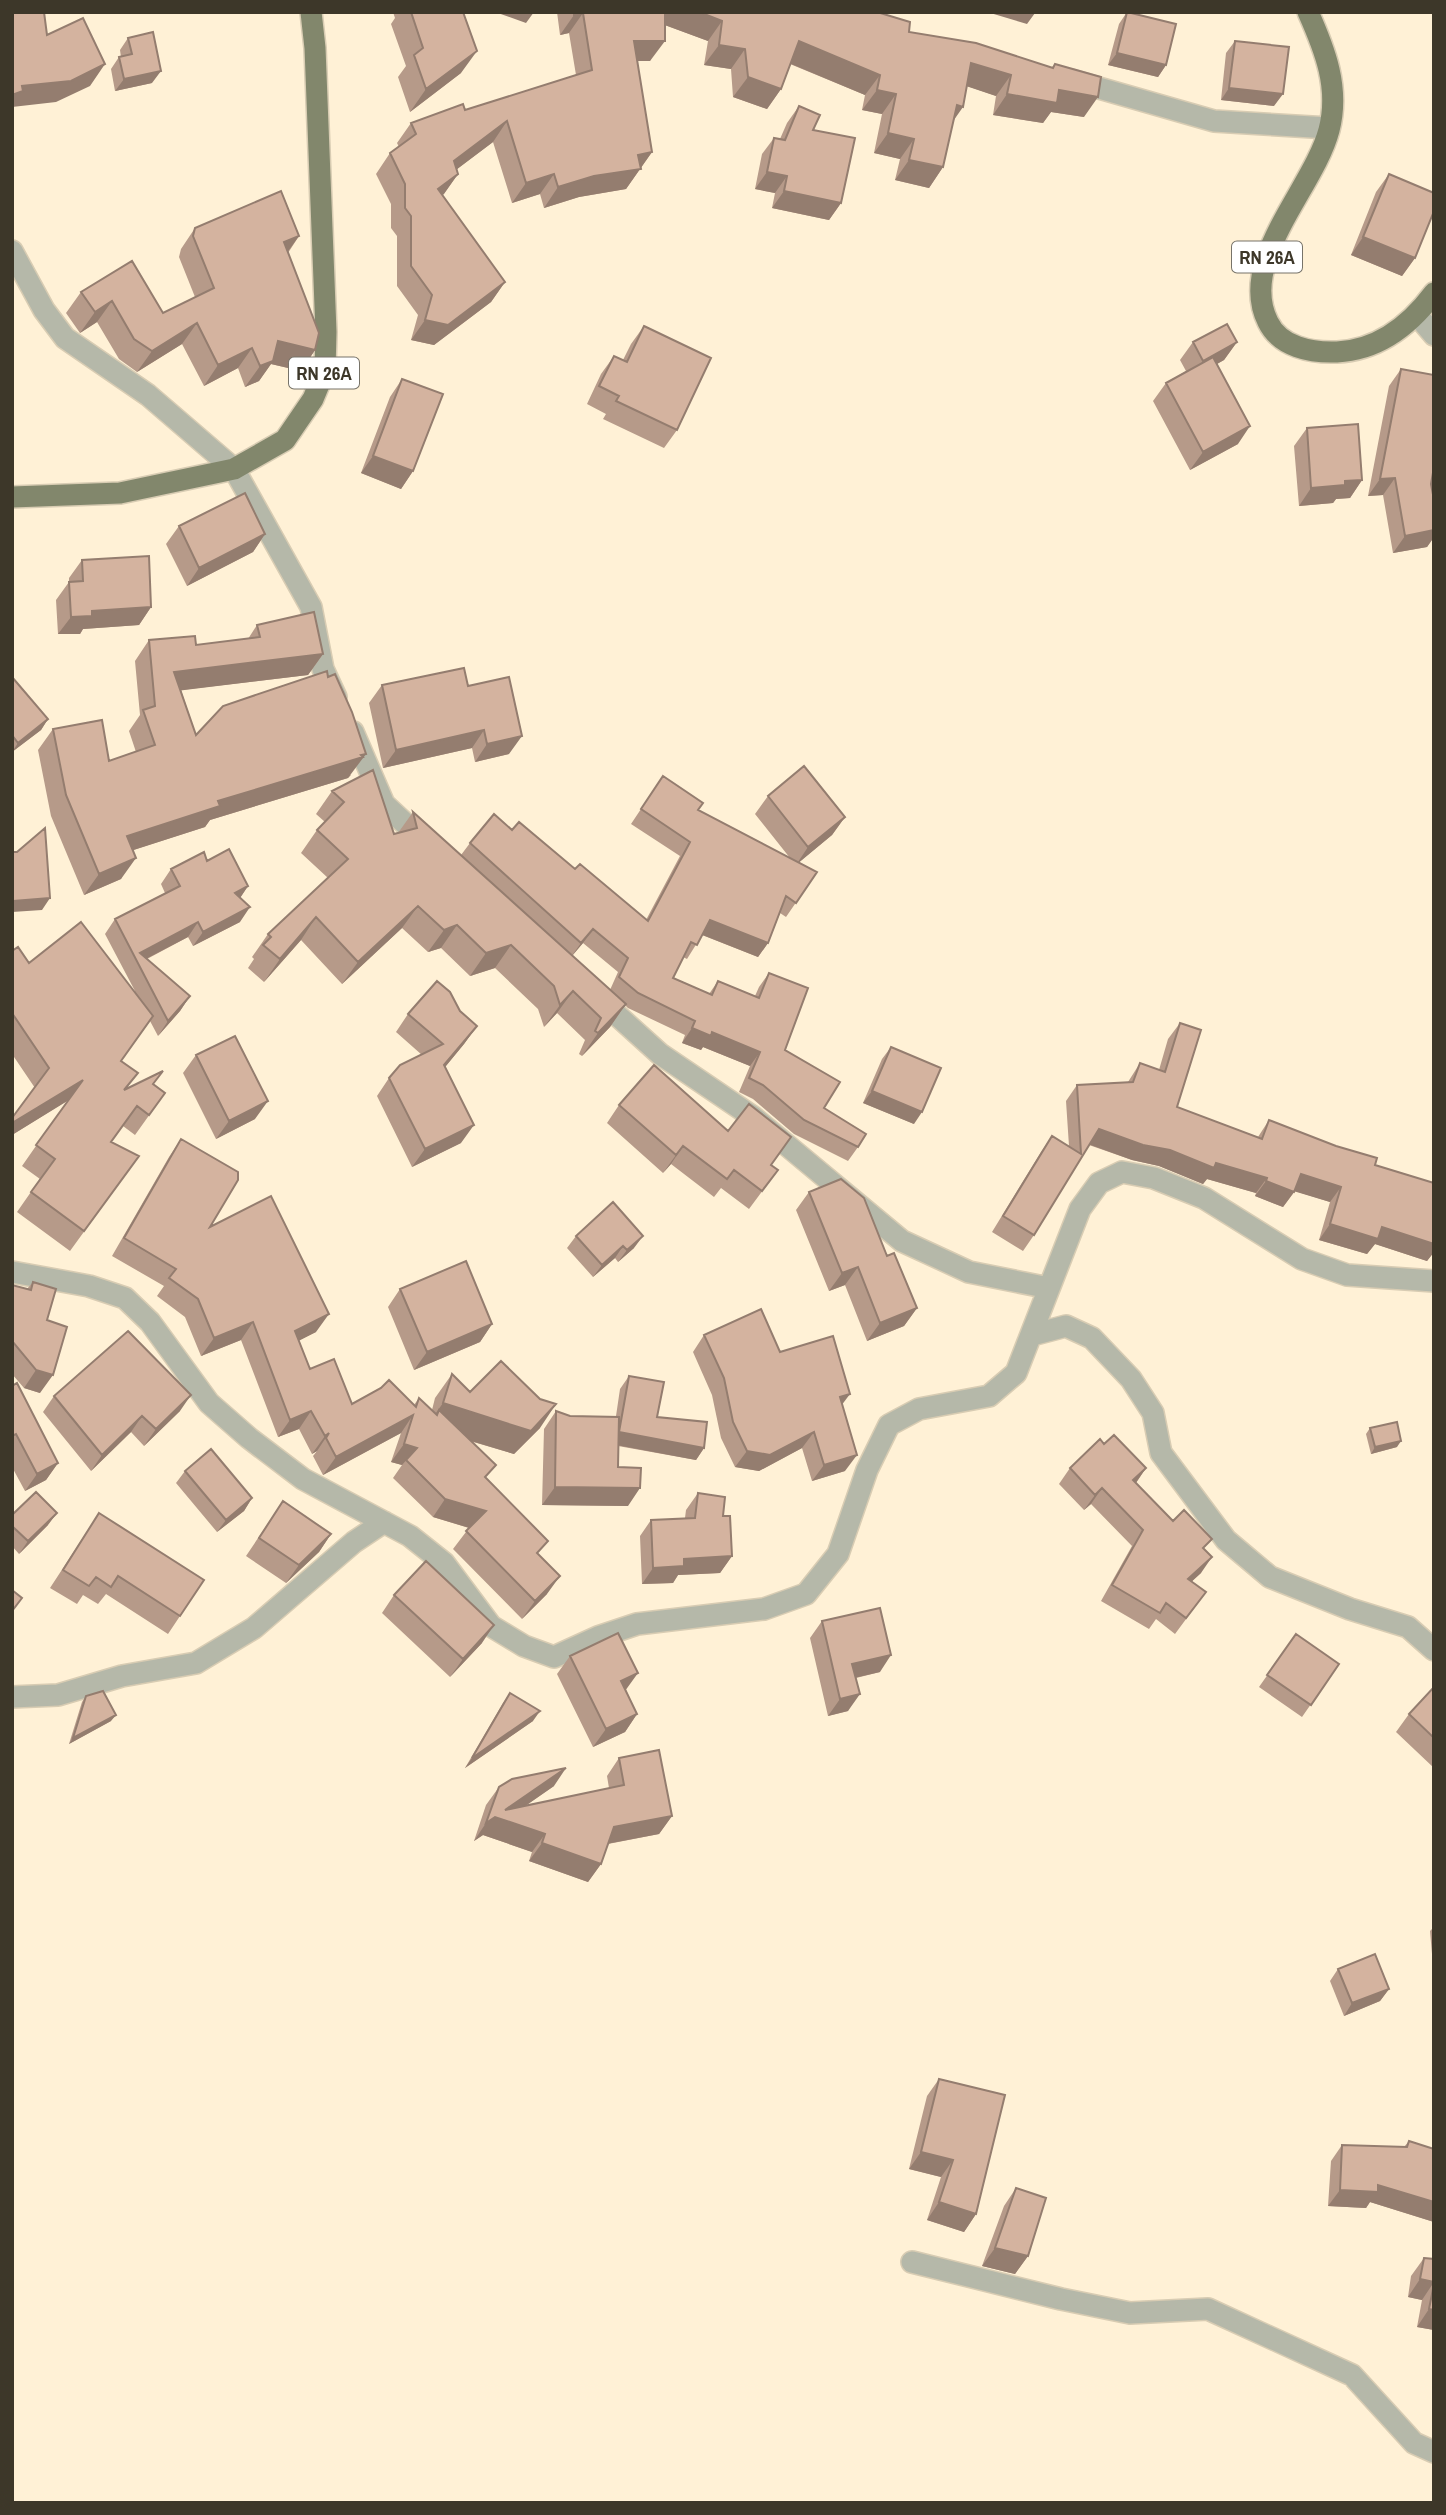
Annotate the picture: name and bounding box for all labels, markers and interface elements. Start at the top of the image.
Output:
road number: RN 26A [1232,242,1302,272]
road number: RN 26A [289,358,359,388]

